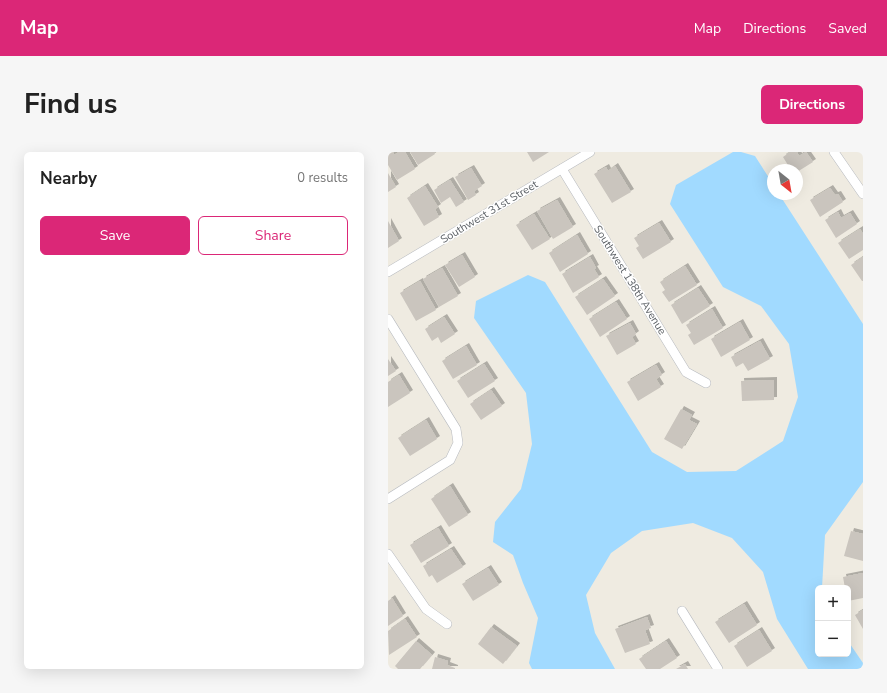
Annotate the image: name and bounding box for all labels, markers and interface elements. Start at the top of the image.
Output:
text: Map [20,15,58,41]
text: Map [694,19,721,38]
text: Directions [743,19,806,38]
text: Saved [828,19,867,38]
text: Find us [24,85,118,123]
button: Directions [761,85,863,124]
north arrow [767,164,803,200]
text: Nearby [40,167,97,190]
text: 0 results [297,169,348,187]
street label: Southwest 31st Street [437,177,541,247]
button: Save [40,216,190,255]
button: Share [198,216,348,255]
street label: Southwest 138th Avenue [590,223,670,338]
map controls [815,585,851,657]
button: + [815,585,851,621]
button: − [815,621,851,657]

